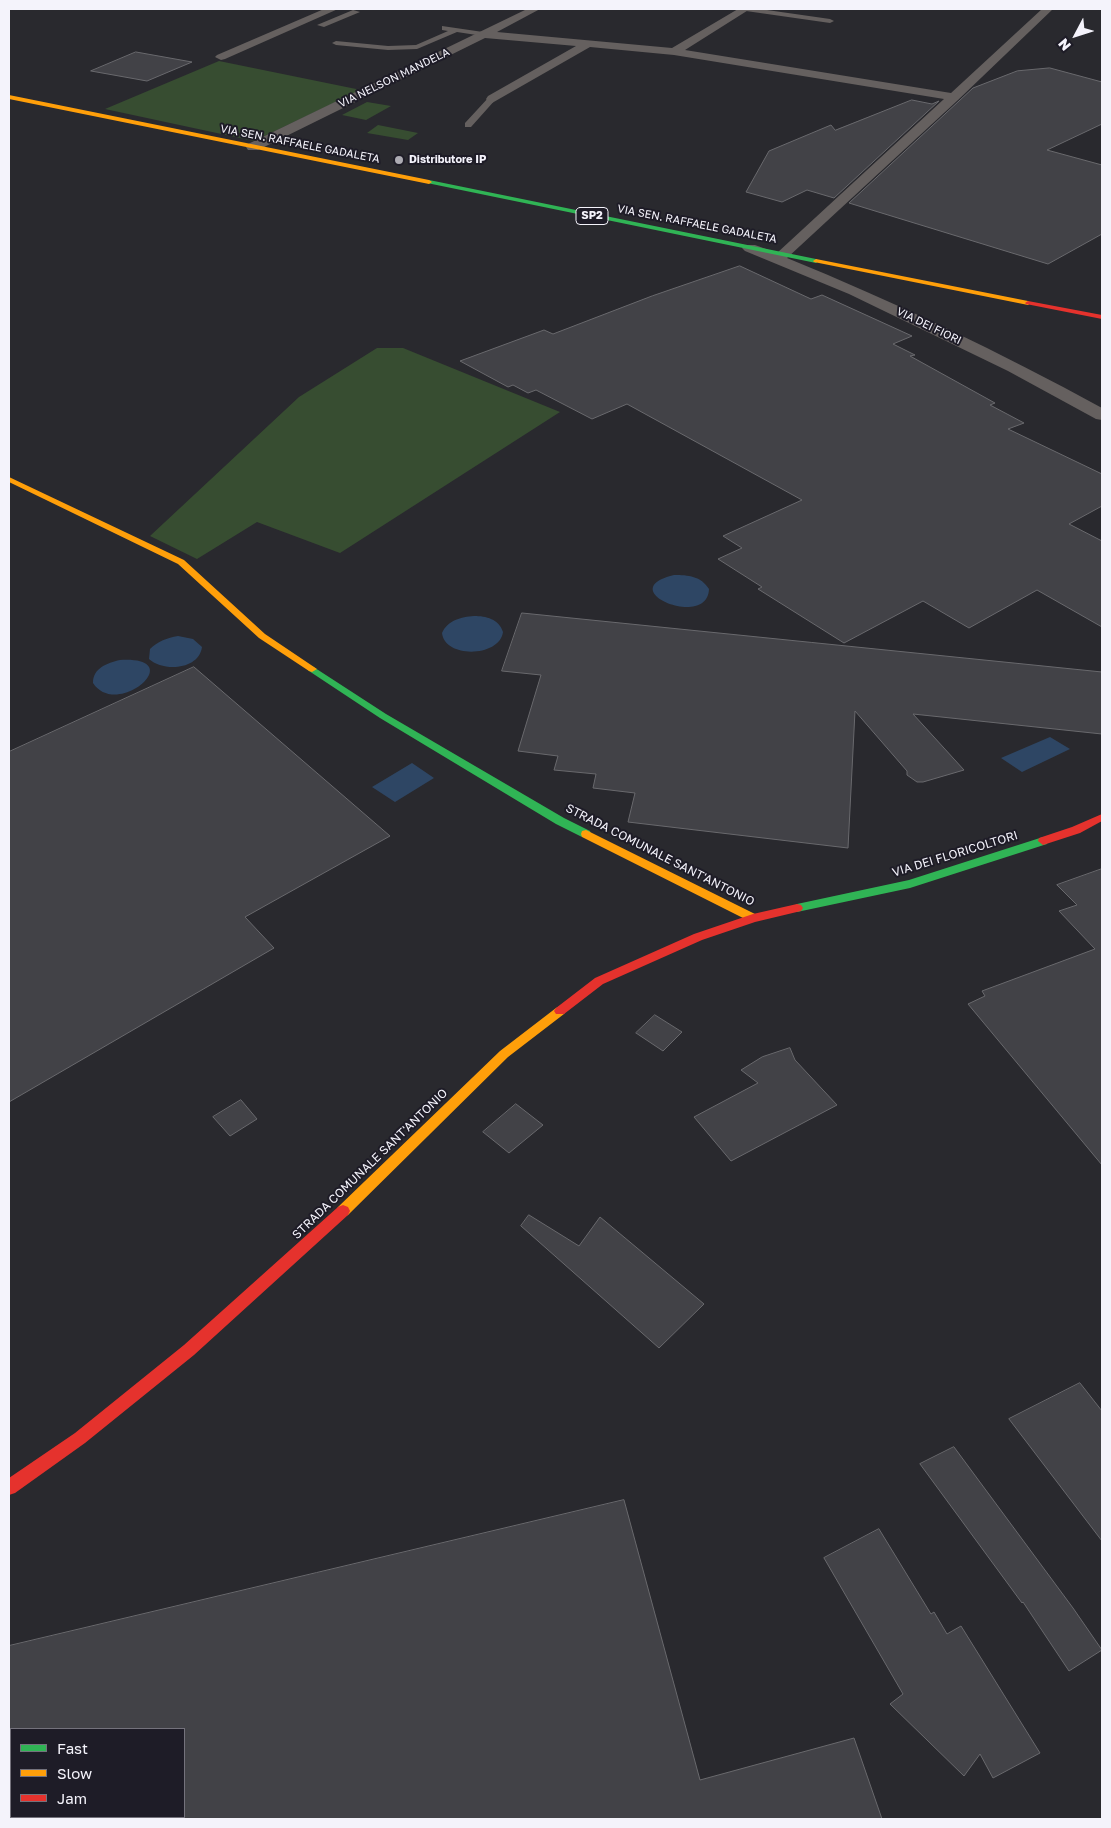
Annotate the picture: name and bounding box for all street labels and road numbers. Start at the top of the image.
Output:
street label: VIA NELSON MANDELA [336,45,452,111]
street label: VIA SEN. RAFFAELE GADALETA [219,122,381,166]
street label: VIA SEN. RAFFAELE GADALETA [616,202,778,246]
road number: SP2 [576,208,608,225]
street label: VIA DEI FIORI [894,305,964,347]
street label: STRADA COMUNALE SANT'ANTONIO [563,801,757,909]
street label: VIA DEI FLORICOLTORI [890,828,1020,880]
street label: STRADA COMUNALE SANT'ANTONIO [289,1086,451,1242]

